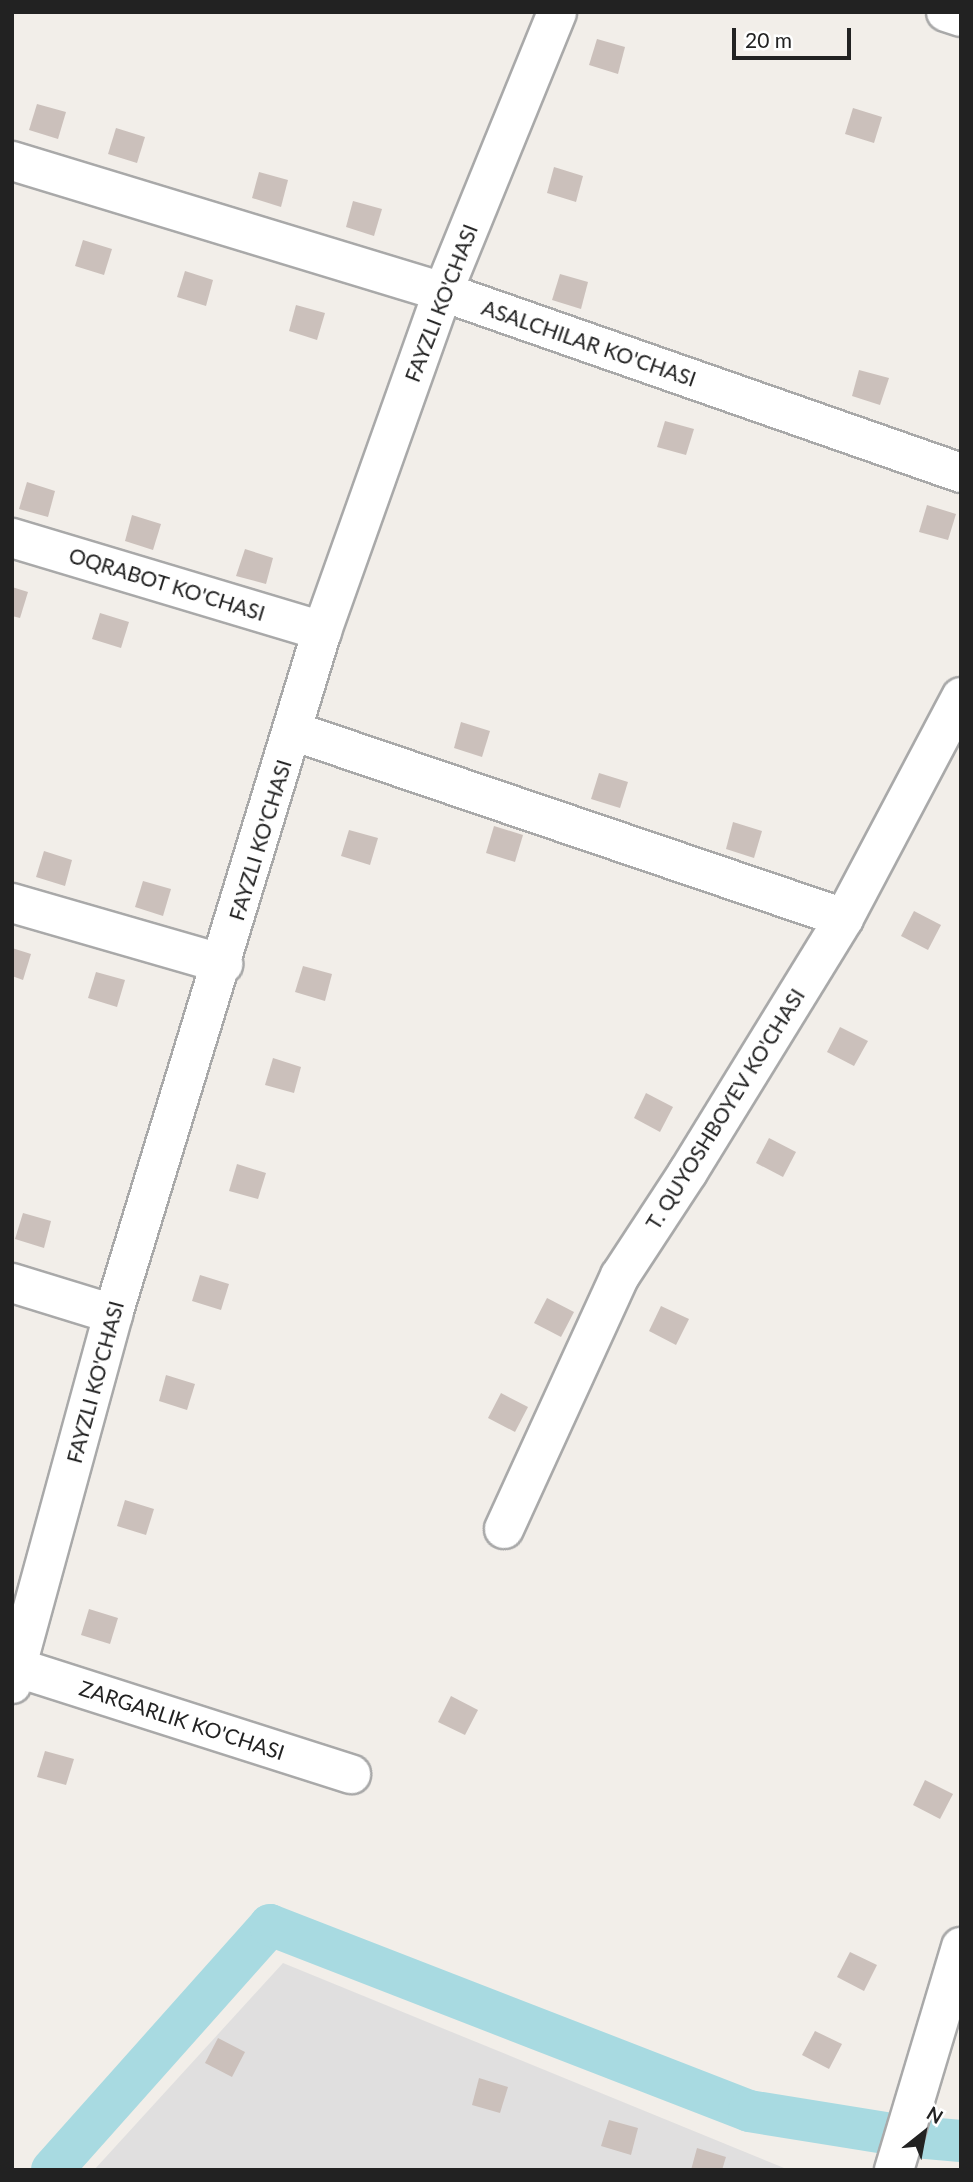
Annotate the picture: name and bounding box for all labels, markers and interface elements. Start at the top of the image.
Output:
scale bar [735,14,854,58]
text: 20 m [745,27,792,52]
street label: FAYZLI KO'CHASI [399,221,483,385]
street label: ASALCHILAR KO'CHASI [479,294,699,392]
street label: OQRABOT KO'CHASI [66,542,268,626]
street label: FAYZLI KO'CHASI [224,757,296,923]
street label: T. QUYOSHBOYEV KO'CHASI [640,984,810,1234]
street label: FAYZLI KO'CHASI [61,1298,129,1466]
street label: ZARGARLIK KO'CHASI [76,1675,288,1765]
north arrow [889,2098,959,2168]
text: N [923,2101,947,2128]

